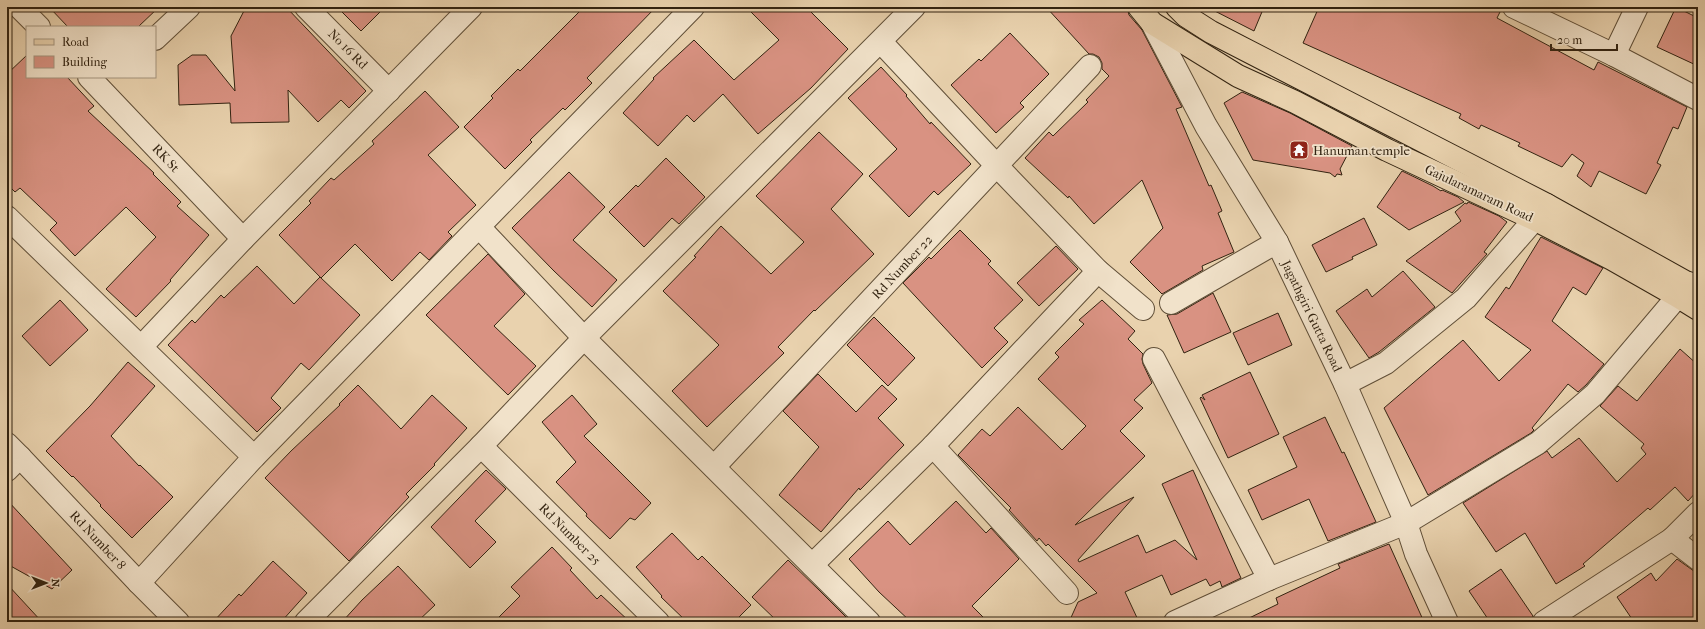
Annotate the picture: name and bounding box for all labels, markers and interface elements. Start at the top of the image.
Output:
legend [26,26,156,78]
street label: No 16 Rd [325,26,372,73]
scale bar [1551,26,1617,52]
text: 20 m [1557,33,1582,47]
text: Road [62,35,89,49]
text: Building [62,55,107,69]
temple icon: Hanuman temple [1288,139,1310,161]
street label: RK St [149,141,183,175]
place label: Hanuman temple [1313,143,1411,158]
street label: Gajularamaram Road [1422,161,1536,225]
street label: Rd Number 22 [869,232,936,302]
street label: Jagathgiri Gutta Road [1278,257,1346,375]
street label: Rd Number 25 [536,500,604,568]
street label: Rd Number 8 [67,507,129,573]
north arrow [26,563,66,603]
text: N [49,579,62,588]

